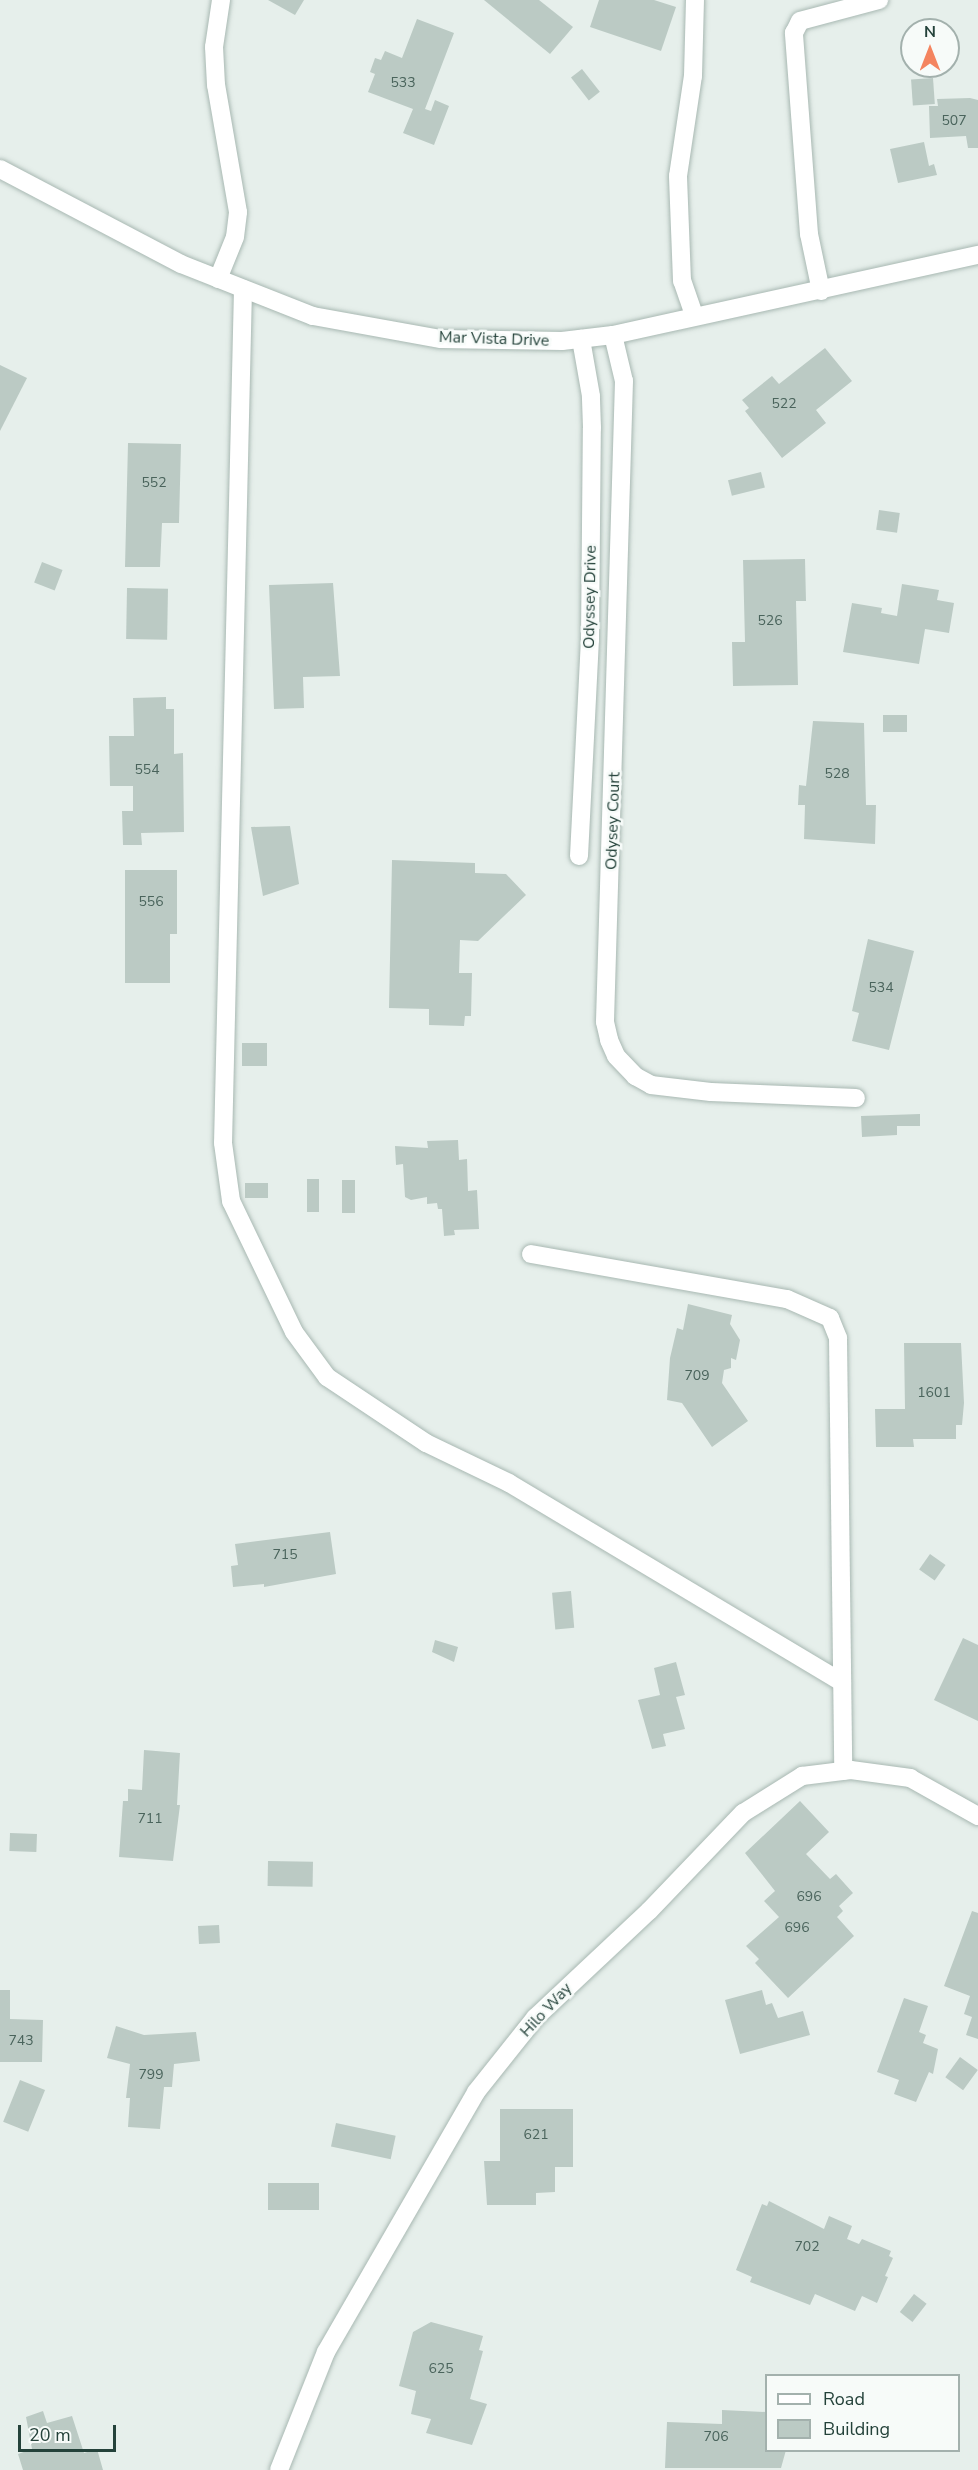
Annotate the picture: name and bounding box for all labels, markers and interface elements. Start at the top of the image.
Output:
north arrow [900,18,960,78]
text: N [924,21,936,43]
house number: 533 [390,75,416,91]
house number: 507 [941,113,967,129]
street label: Mar Vista Drive [438,327,550,351]
house number: 522 [771,396,797,412]
house number: 552 [141,475,167,491]
street label: Odyssey Drive [579,545,601,649]
house number: 526 [757,613,783,629]
house number: 554 [134,762,160,778]
house number: 528 [824,766,850,782]
street label: Odysey Court [602,772,624,870]
house number: 556 [138,894,164,910]
house number: 534 [868,980,894,996]
house number: 709 [684,1368,710,1384]
house number: 1601 [917,1385,951,1401]
house number: 715 [272,1547,298,1563]
house number: 711 [137,1811,163,1827]
house number: 696 [796,1889,822,1905]
house number: 696 [784,1920,810,1936]
street label: Hilo Way [516,1979,576,2041]
house number: 743 [8,2033,34,2049]
house number: 799 [138,2067,164,2083]
house number: 621 [523,2127,549,2143]
house number: 702 [794,2239,820,2255]
house number: 625 [428,2361,454,2377]
legend [765,2374,960,2452]
text: Road [823,2387,865,2411]
scale bar [21,2413,118,2451]
text: Building [823,2417,890,2441]
text: 20 m [29,2423,71,2447]
house number: 706 [703,2429,729,2445]

